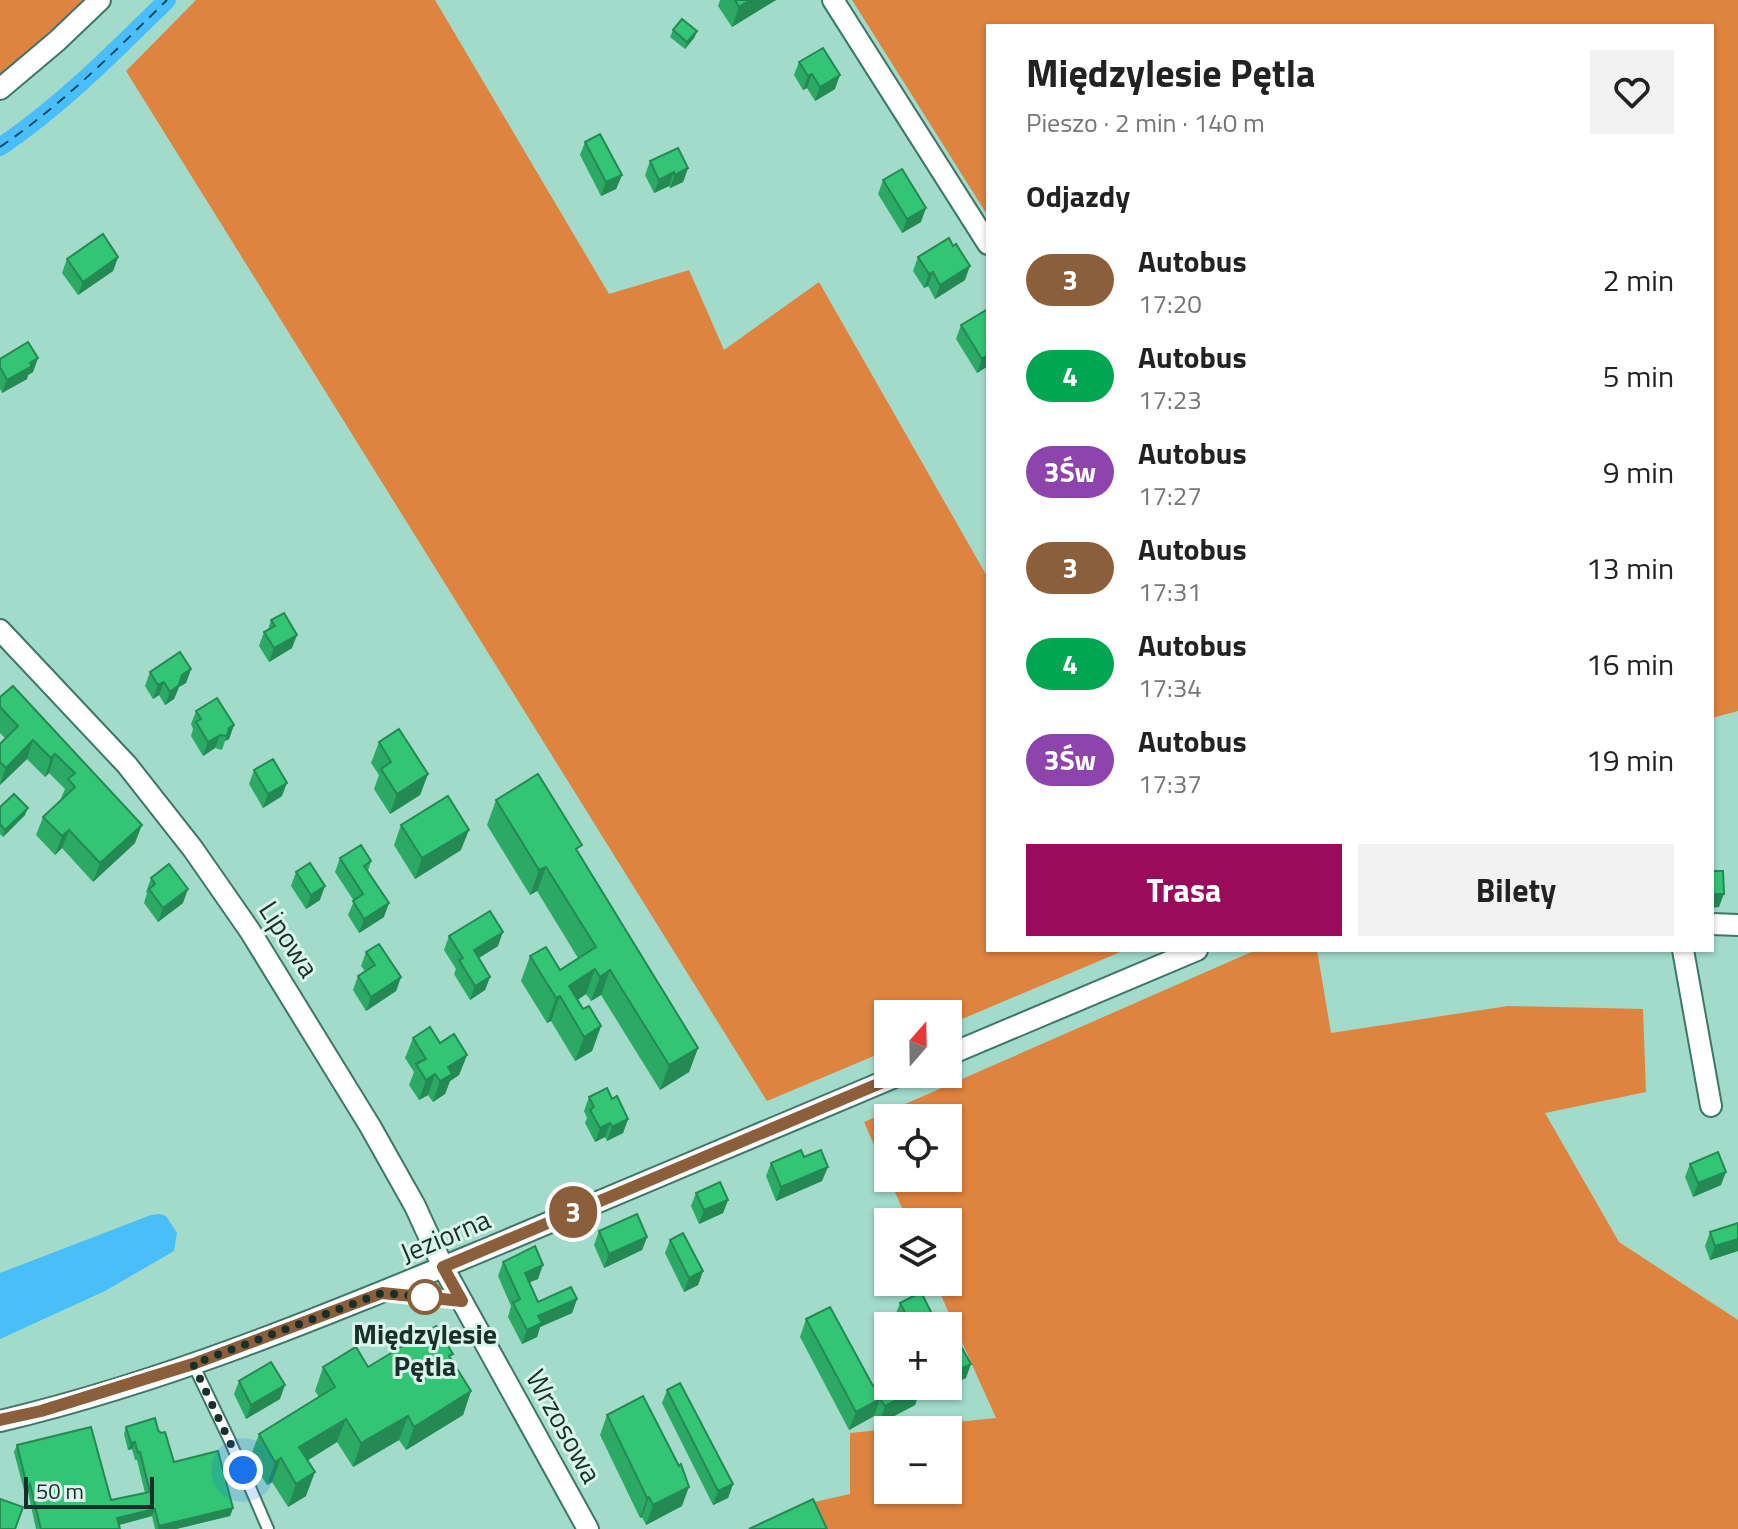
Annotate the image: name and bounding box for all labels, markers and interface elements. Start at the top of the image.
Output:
text: Międzylesie Pętla [1026,44,1315,102]
button: heart [1590,50,1674,134]
text: Pieszo · 2 min · 140 m [1026,103,1265,142]
text: Odjazdy [1026,173,1130,219]
text: Autobus [1138,238,1247,284]
text: 2 min [1603,257,1674,303]
text: 3 [1062,258,1078,301]
text: 17:20 [1138,284,1202,323]
text: Autobus [1138,334,1247,380]
text: 5 min [1603,353,1674,399]
text: 4 [1062,354,1078,397]
text: 17:23 [1138,380,1202,419]
text: Autobus [1138,430,1247,476]
text: 9 min [1603,449,1674,495]
text: 3Św [1044,450,1096,493]
text: 17:27 [1138,476,1202,515]
text: Autobus [1138,526,1247,572]
text: 13 min [1586,545,1674,591]
text: 3 [1062,546,1078,589]
text: 17:31 [1138,572,1202,611]
text: Autobus [1138,622,1247,668]
text: 16 min [1586,641,1674,687]
text: 4 [1062,642,1078,685]
text: 17:34 [1138,668,1202,707]
text: Autobus [1138,718,1247,764]
text: 19 min [1586,737,1674,783]
text: 3Św [1044,738,1096,781]
text: 17:37 [1138,764,1202,803]
button: Trasa [1026,844,1342,936]
button: Bilety [1358,844,1674,936]
street label: Lipowa [248,892,330,986]
north arrow [874,1000,962,1088]
map controls [874,1000,962,1504]
button: locate [874,1104,962,1192]
line badge: 3 [547,1186,599,1238]
text: 3 [565,1190,581,1233]
street label: Jeziorna [393,1197,497,1274]
button: layers [874,1208,962,1296]
marker: Międzylesie Pętla [408,1280,442,1314]
place label: Międzylesie Pętla [353,1312,497,1387]
button: + [874,1312,962,1400]
street label: Wrzosowa [515,1361,613,1491]
button: − [874,1416,962,1504]
your location [223,1450,263,1490]
scale bar [24,1473,154,1509]
text: 50 m [36,1474,84,1508]

